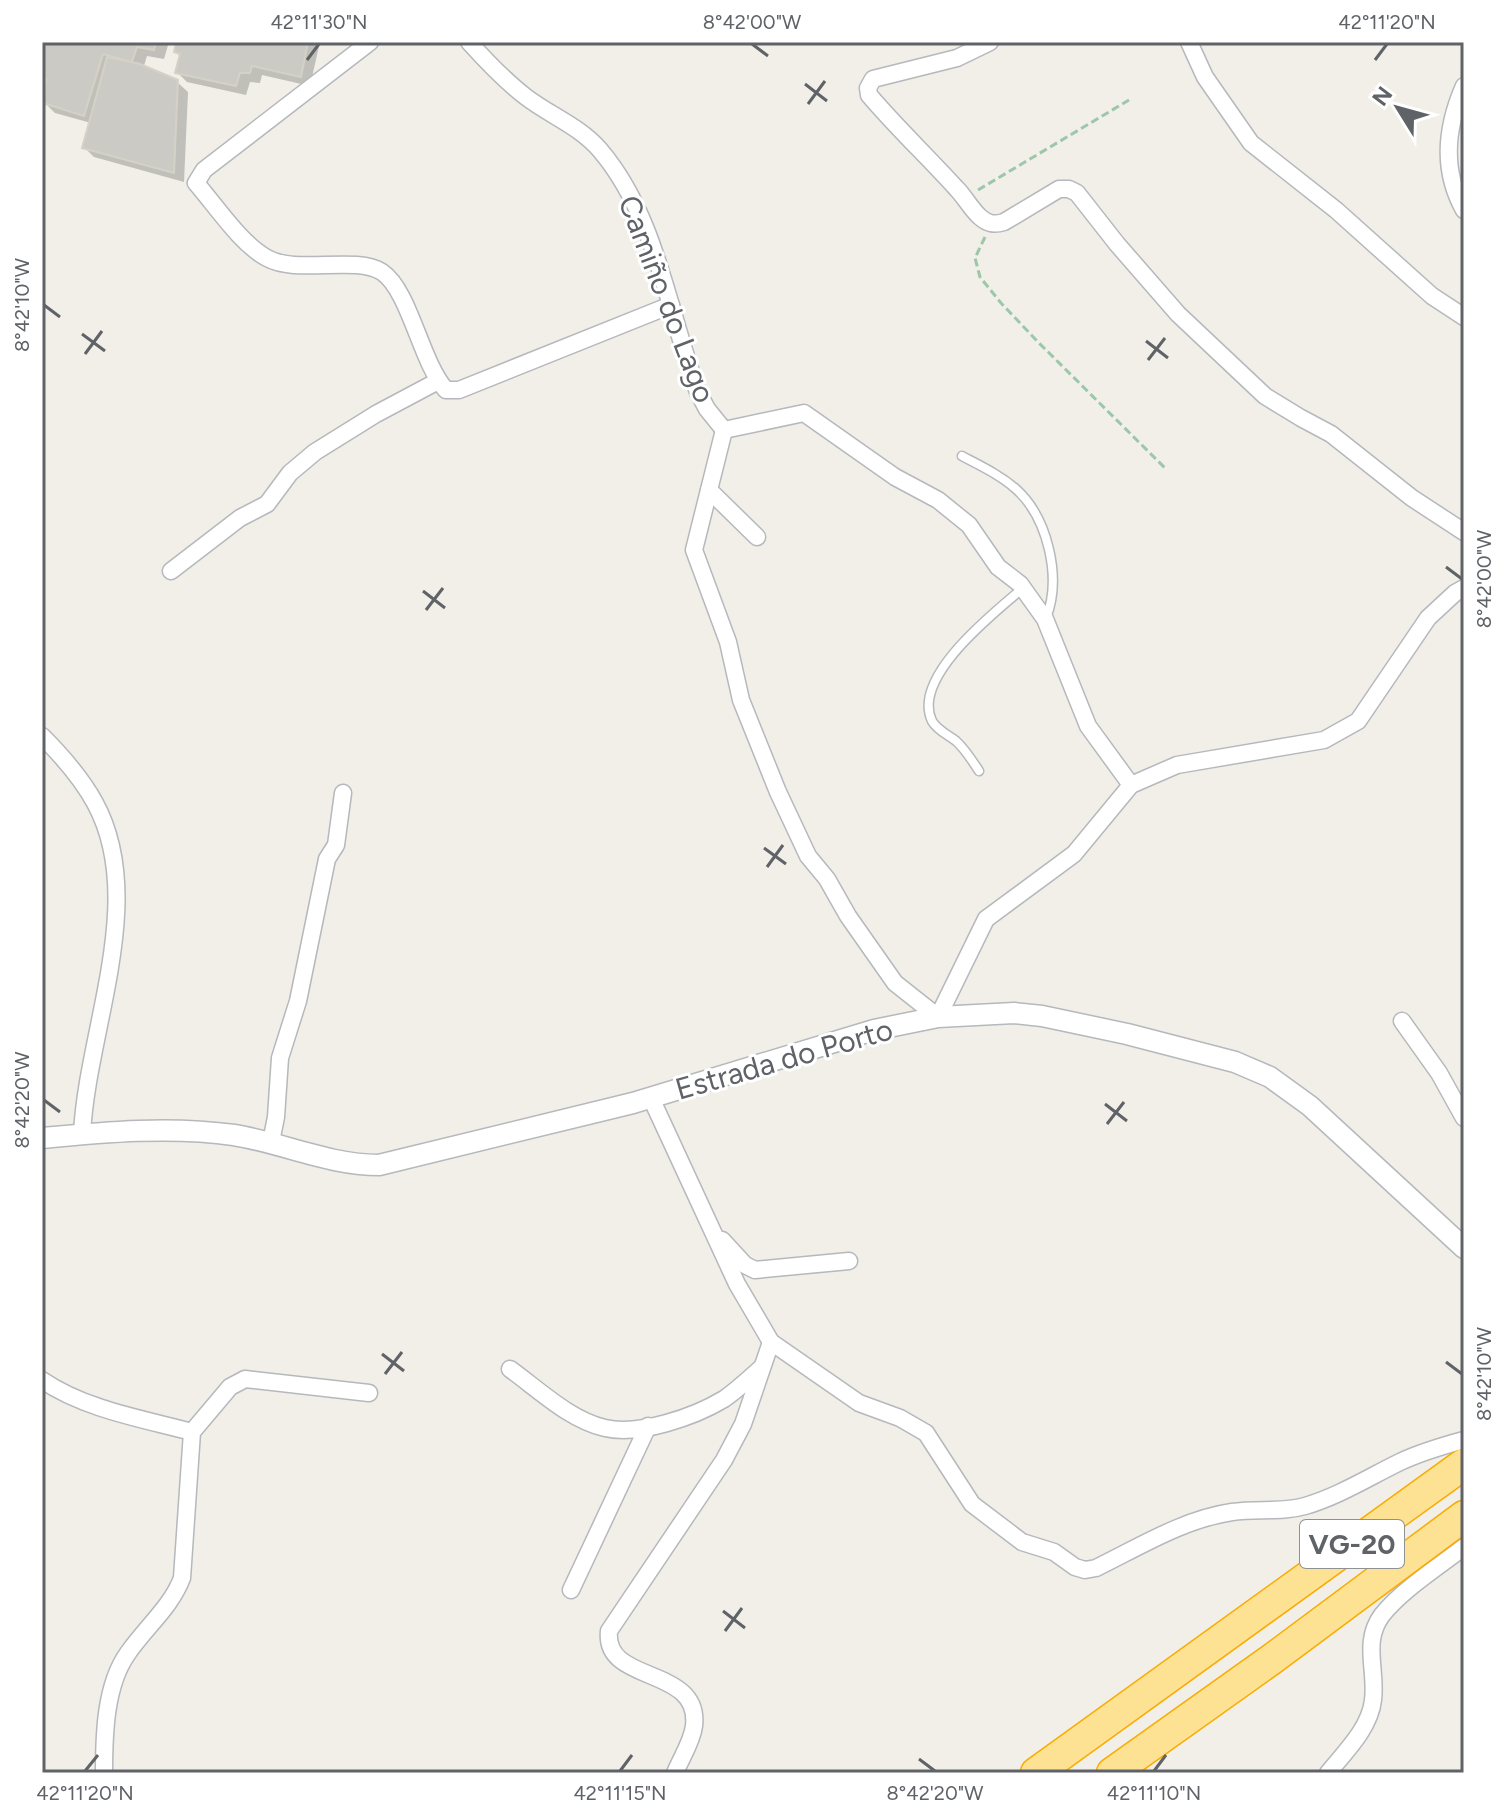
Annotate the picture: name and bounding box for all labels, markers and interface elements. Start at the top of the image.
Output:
text: 42°11'30"N [270,10,368,34]
text: 8°42'00"W [703,10,801,34]
text: 42°11'20"N [1338,10,1436,34]
north arrow [1358,68,1438,148]
text: N [1367,81,1398,111]
street label: Camiño do Lago [610,190,724,408]
text: 8°42'10"W [10,258,34,352]
text: 8°42'00"W [1472,530,1496,628]
street label: Estrada do Porto [671,1010,897,1108]
text: 8°42'20"W [10,1052,34,1148]
text: 8°42'10"W [1472,1327,1496,1421]
road number: VG-20 [1300,1520,1404,1568]
text: 42°11'20"N [36,1781,134,1805]
text: 42°11'15"N [573,1781,667,1805]
text: 8°42'20"W [887,1781,983,1805]
text: 42°11'10"N [1107,1781,1201,1805]

